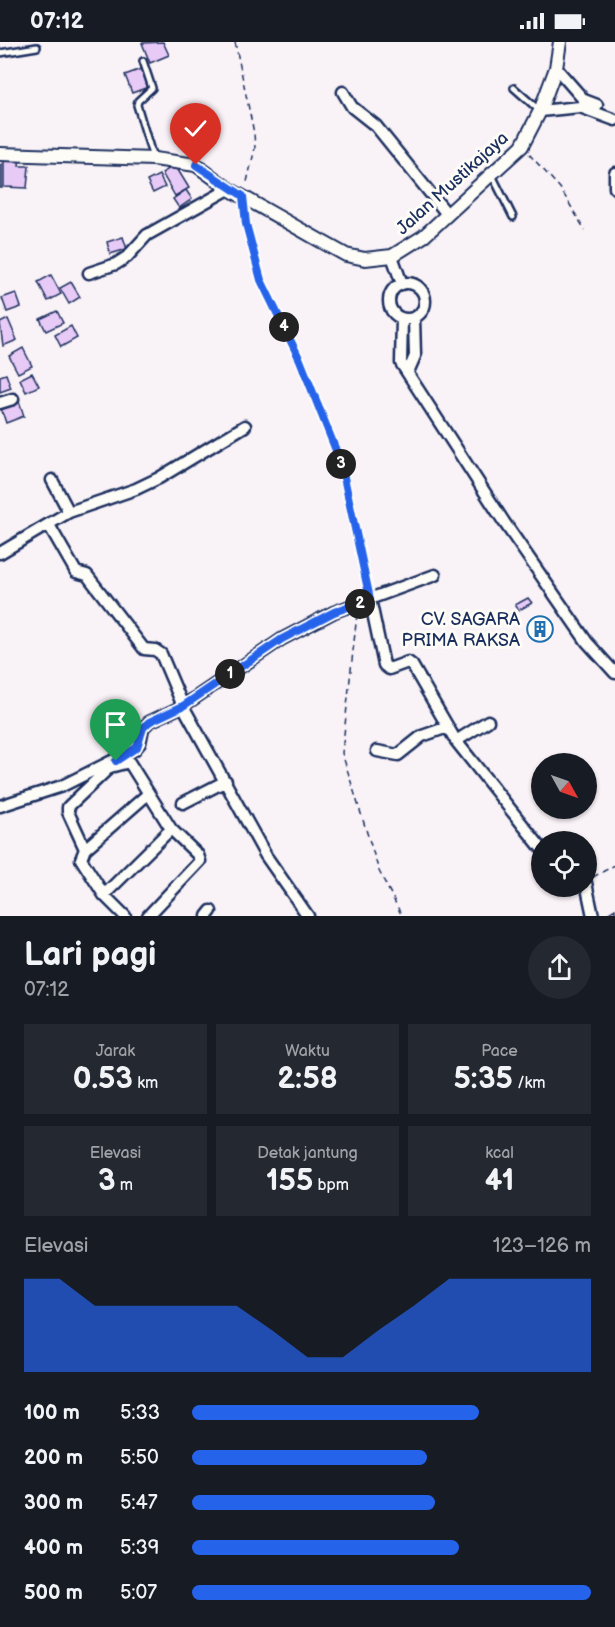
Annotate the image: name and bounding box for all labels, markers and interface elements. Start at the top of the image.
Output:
text: 07:12 [30,8,84,35]
pin [170,103,221,165]
icon: check [179,112,212,145]
street label: Jalan Mustikajaya [392,128,513,239]
pin: 4 [269,312,299,342]
text: 4 [279,317,289,336]
pin: 3 [326,449,356,479]
text: 3 [336,454,346,473]
pin: 2 [345,589,375,619]
text: 2 [355,594,365,613]
place label: CV. SAGARA PRIMA RAKSA [402,609,520,651]
building icon: CV. SAGARA PRIMA RAKSA [525,614,555,644]
pin: 1 [215,659,245,689]
text: 1 [227,664,233,683]
pin [90,699,141,761]
icon: arrive [99,708,132,741]
north arrow [531,753,597,819]
map controls [531,753,597,897]
button: locate [531,831,597,897]
text: Lari pagi [24,935,156,975]
button: share [528,936,591,999]
text: 07:12 [24,978,69,1002]
text: Jarak [96,1042,135,1061]
text: Waktu [285,1042,330,1061]
text: Pace [481,1042,518,1061]
text: 0.53 [73,1061,133,1097]
text: 2:58 [277,1061,338,1097]
text: 5:35 [454,1061,513,1097]
text: km [133,1074,158,1093]
text: /km [513,1074,545,1093]
text: Elevasi [90,1144,141,1163]
text: Detak jantung [257,1144,358,1163]
text: kcal [485,1144,514,1163]
text: 3 [98,1163,115,1199]
text: 155 [266,1163,313,1199]
text: 41 [485,1163,514,1199]
text: m [115,1176,133,1195]
text: bpm [313,1176,349,1195]
text: Elevasi [24,1234,89,1258]
text: 123–126 m [493,1234,591,1258]
text: 100 m [24,1401,80,1425]
text: 5:33 [120,1401,160,1425]
text: 200 m [24,1446,83,1470]
text: 5:50 [120,1446,159,1470]
text: 300 m [24,1491,83,1515]
text: 5:47 [120,1491,158,1515]
text: 400 m [24,1536,83,1560]
text: 5:39 [120,1536,159,1560]
text: 500 m [24,1581,83,1605]
text: 5:07 [120,1581,157,1605]

